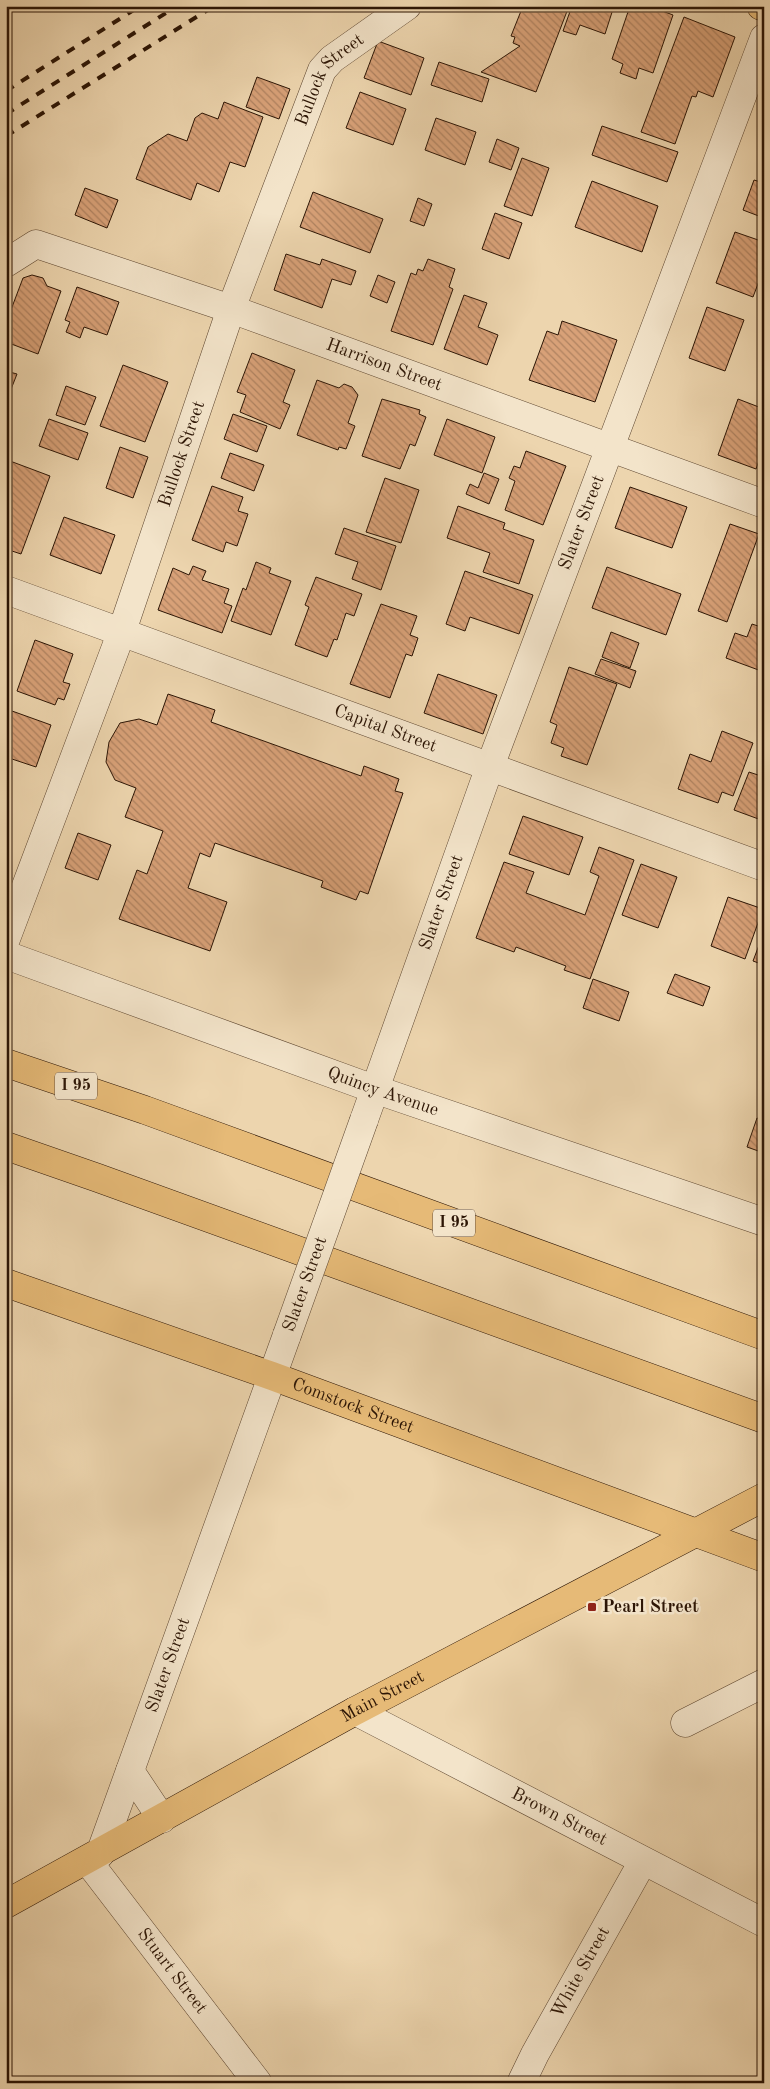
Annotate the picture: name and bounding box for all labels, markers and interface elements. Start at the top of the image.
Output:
street label: Bullock Street [293,30,367,129]
street label: Harrison Street [324,336,444,394]
street label: Bullock Street [156,399,208,509]
street label: Slater Street [556,473,608,572]
street label: Capital Street [332,702,439,756]
street label: Slater Street [416,852,467,952]
street label: Quincy Avenue [325,1064,441,1119]
road number: I 95 [55,1072,97,1100]
road number: I 95 [433,1210,475,1236]
street label: Slater Street [280,1234,330,1334]
street label: Comstock Street [290,1375,416,1437]
place label: Pearl Street [602,1598,699,1616]
marker: Pearl Street [586,1601,598,1613]
street label: Slater Street [143,1615,194,1715]
street label: Main Street [338,1667,427,1726]
street label: Brown Street [508,1785,610,1849]
street label: White Street [548,1924,613,2021]
street label: Stuart Street [134,1925,211,2017]

